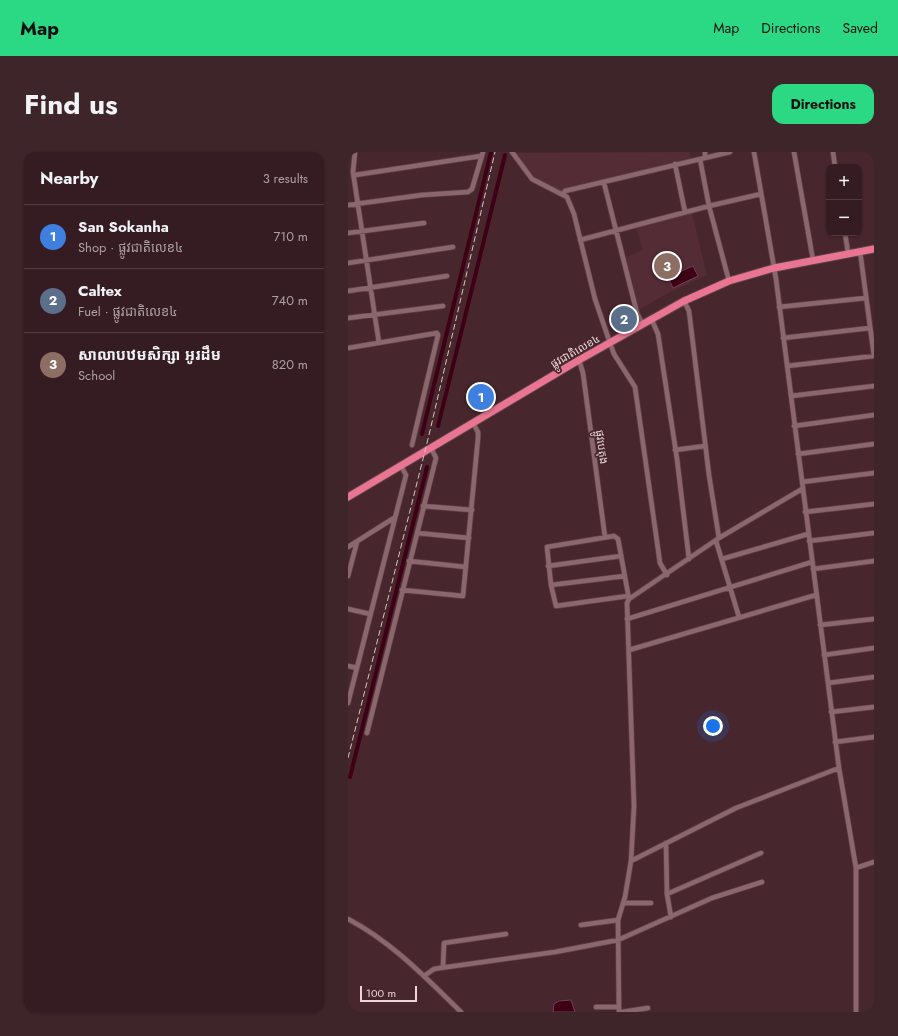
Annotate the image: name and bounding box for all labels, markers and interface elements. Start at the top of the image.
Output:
text: Map [20,15,59,42]
text: Map [713,18,739,38]
text: Directions [761,18,821,38]
text: Saved [843,18,878,38]
text: Find us [24,84,118,125]
button: Directions [772,84,874,124]
map controls [826,164,862,236]
button: + [826,164,862,200]
text: Nearby [40,166,98,190]
text: 3 results [263,169,308,188]
button: − [826,200,862,236]
text: San Sokanha [78,216,169,238]
text: 1 [50,227,56,246]
text: 710 m [273,227,308,246]
text: Shop · ផ្លូវជាតិលេខ៤ [78,238,183,257]
pin: 3 [654,251,680,281]
text: Caltex [78,280,122,302]
text: 2 [49,291,57,310]
text: 740 m [272,291,308,310]
text: Fuel · ផ្លូវជាតិលេខ៤ [78,302,178,321]
pin: 2 [611,304,637,334]
street label: ផ្លូវជាតិលេខ៤ [547,330,604,374]
text: សាលាបឋមសិក្សា អូរដឹម [78,344,221,366]
text: 3 [49,355,57,374]
text: 820 m [272,355,308,374]
text: School [78,366,115,385]
pin: 1 [468,382,494,412]
street label: ផ្លូវបេតុង [589,429,612,466]
your location [703,716,723,736]
scale bar [360,984,417,1003]
text: 100 m [366,985,396,1001]

